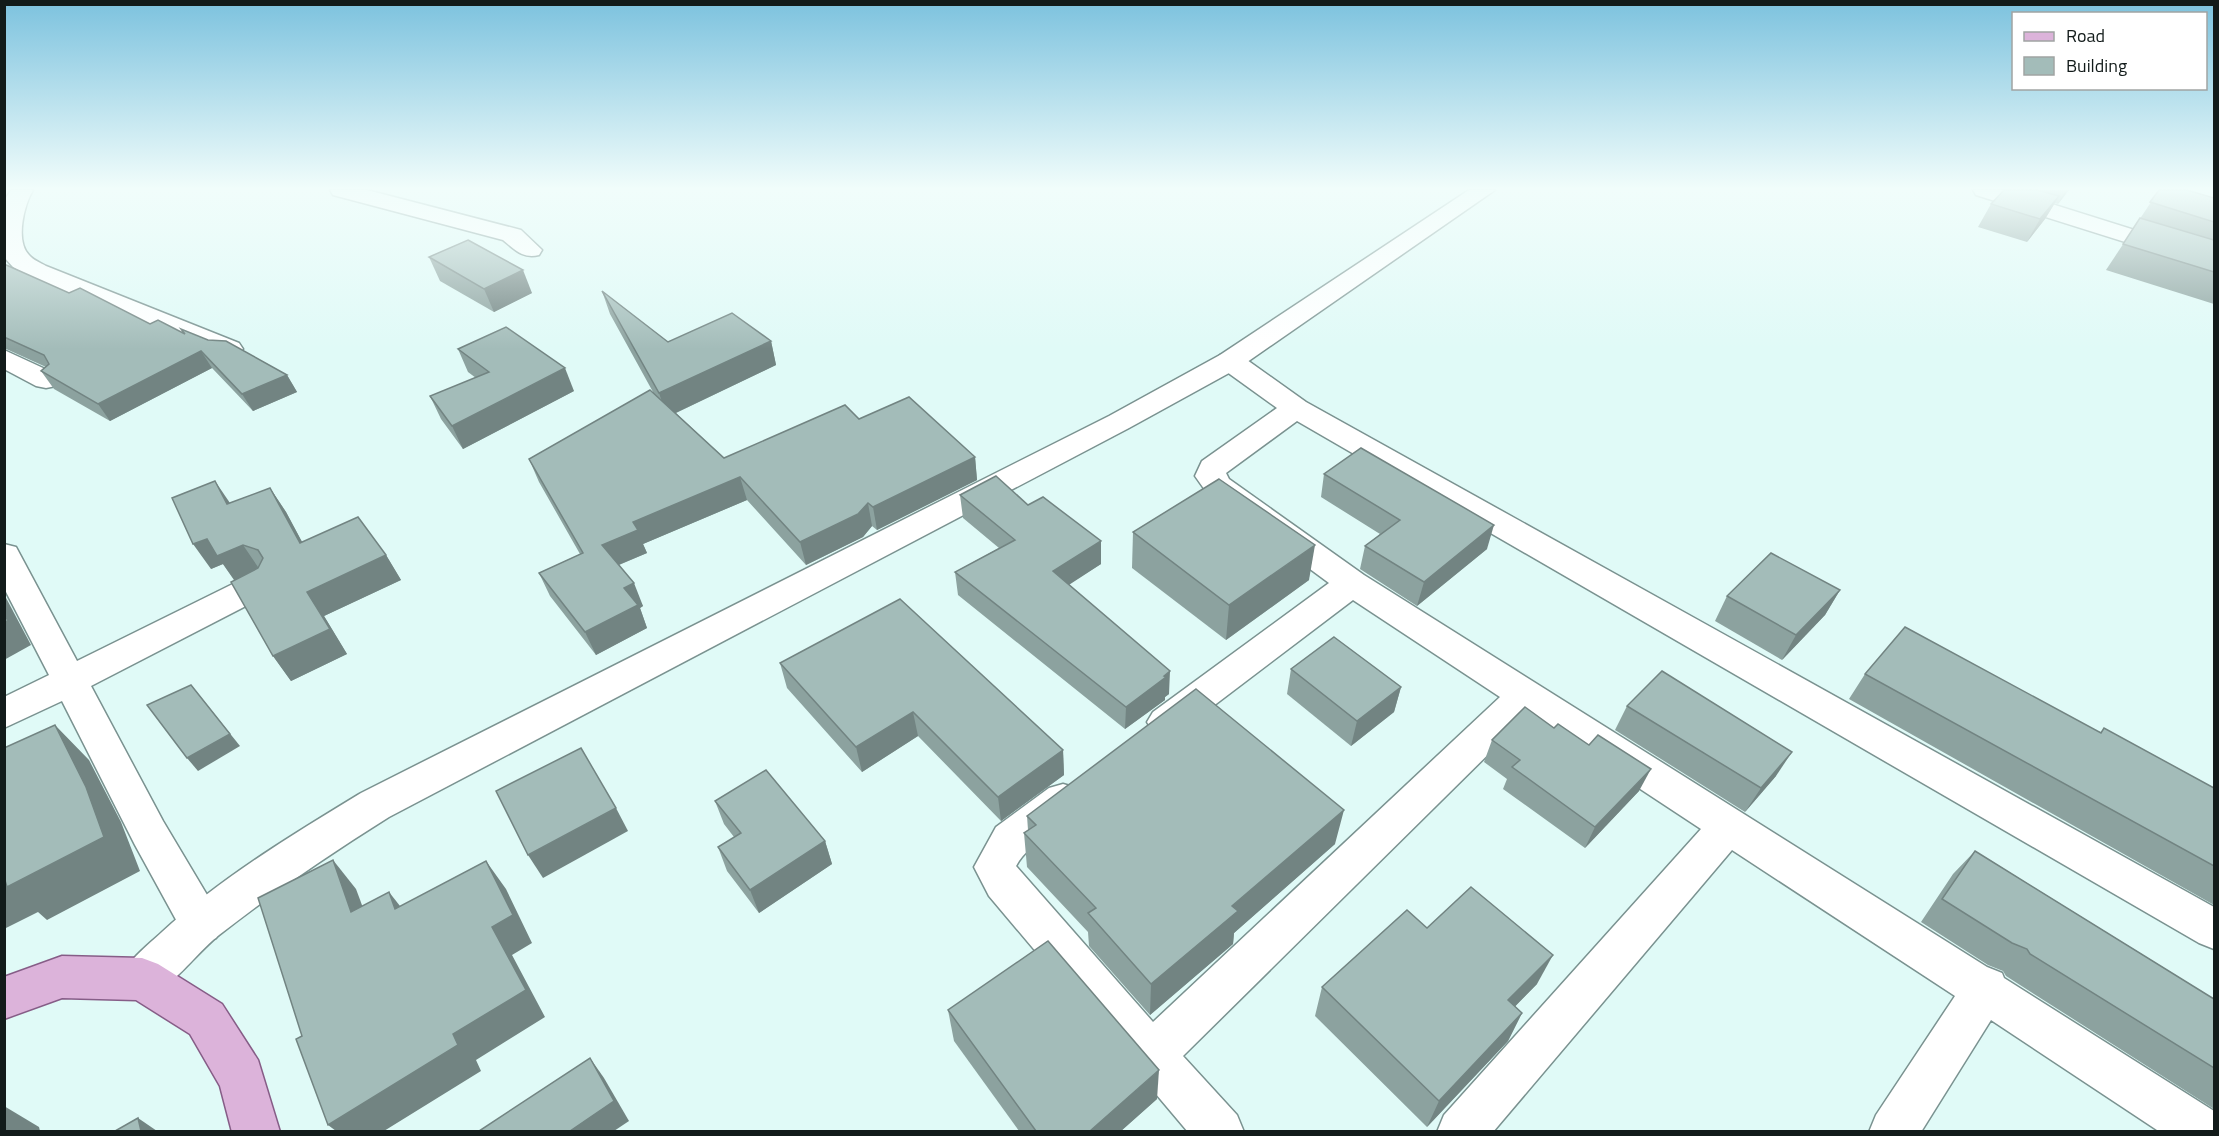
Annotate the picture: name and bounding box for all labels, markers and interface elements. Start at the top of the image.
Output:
legend [2012,12,2207,90]
text: Road [2066,22,2105,49]
text: Building [2066,52,2127,79]

